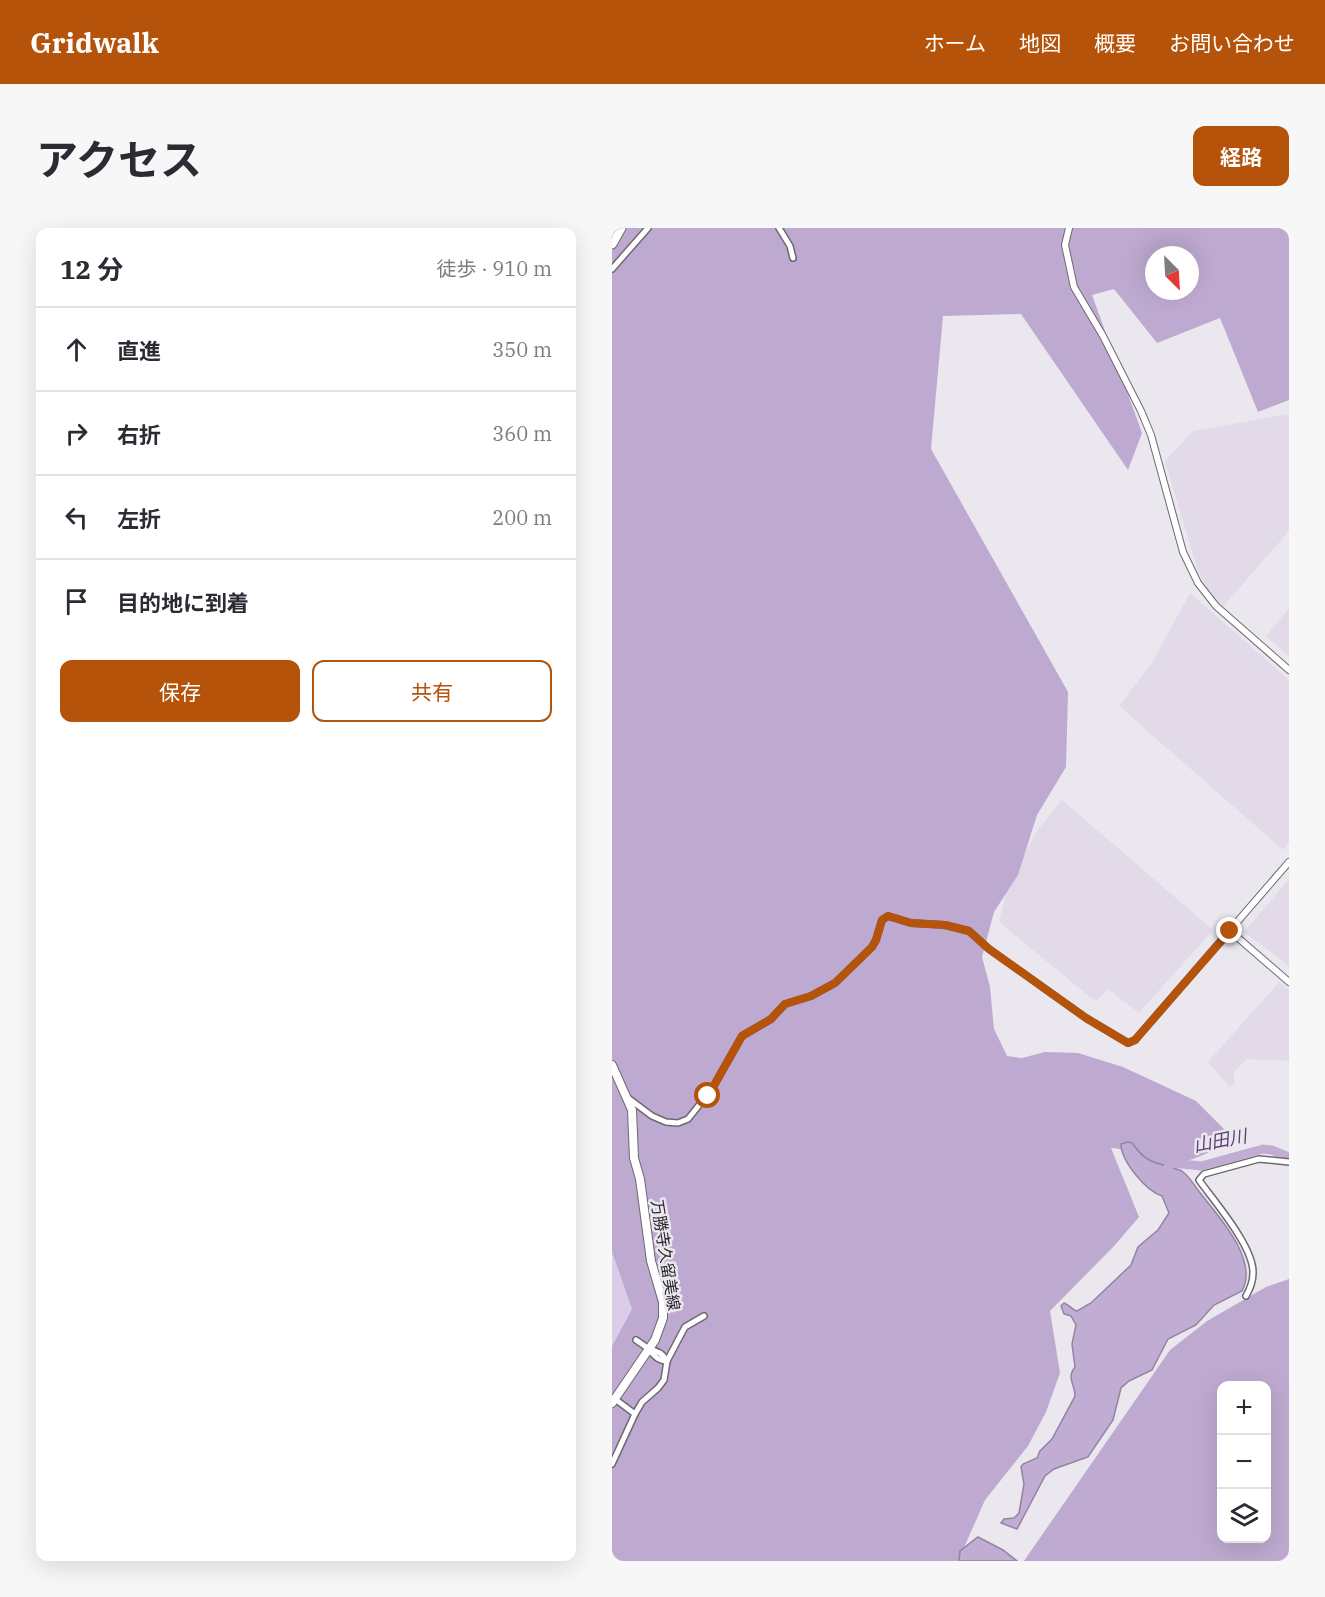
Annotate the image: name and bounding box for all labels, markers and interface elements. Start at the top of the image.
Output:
text: Gridwalk [30,24,159,61]
text: ホーム [924,29,986,57]
text: 地図 [1019,29,1061,57]
text: 概要 [1094,29,1136,57]
text: お問い合わせ [1169,29,1295,57]
button: 経路 [1193,126,1289,186]
text: アクセス [36,132,202,187]
north arrow [1145,246,1199,300]
text: 12 分 [60,252,123,286]
text: 徒歩 · 910 m [437,255,552,282]
icon: ahead [60,333,93,366]
text: 直進 [117,336,161,365]
text: 350 m [492,336,552,363]
icon: right [60,417,93,450]
text: 右折 [117,420,161,449]
text: 360 m [492,420,552,447]
icon: left [60,501,93,534]
text: 左折 [117,504,161,533]
text: 200 m [492,504,552,531]
icon: arrive [60,585,93,618]
text: 目的地に到着 [117,588,249,617]
button: 保存 [60,660,300,722]
button: 共有 [312,660,552,722]
route end [1216,917,1242,943]
route start [694,1082,720,1108]
water label: 山田川 [1191,1124,1251,1157]
street label: 万勝寺久留美線 [647,1198,685,1312]
map controls [1217,1381,1271,1543]
button: + [1217,1381,1271,1435]
button: − [1217,1435,1271,1489]
button: layers [1217,1489,1271,1543]

